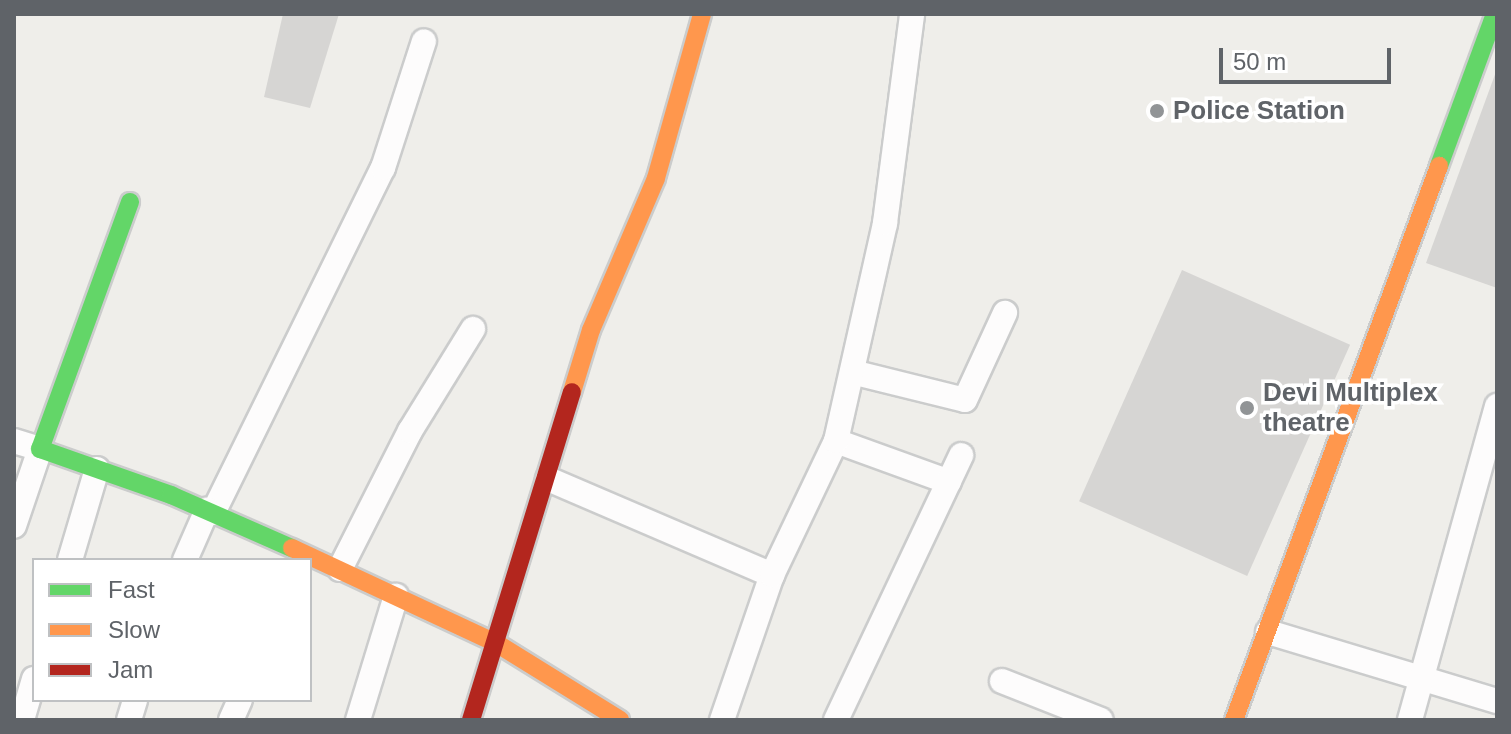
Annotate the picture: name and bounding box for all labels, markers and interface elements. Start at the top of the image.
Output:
scale bar [1223,32,1395,82]
text: 50 m [1233,48,1286,75]
place label: Police Station [1173,95,1345,127]
marker: Police Station [1148,102,1166,120]
place label: Devi Multiplex theatre [1263,377,1438,438]
marker: Devi Multiplex theatre [1238,399,1256,417]
legend [32,558,312,702]
text: Fast [108,576,155,603]
text: Slow [108,616,160,643]
text: Jam [108,656,153,683]

